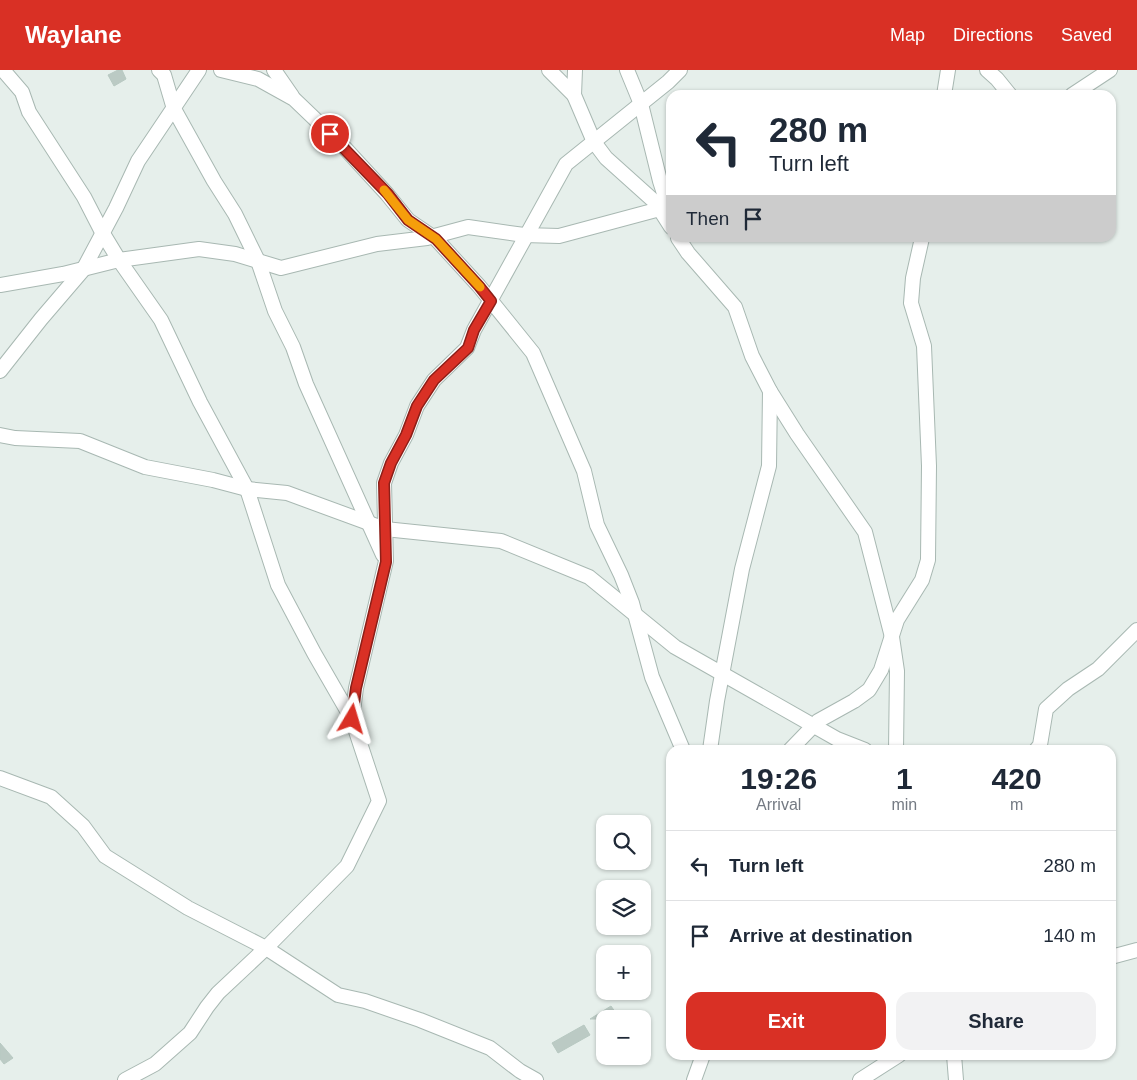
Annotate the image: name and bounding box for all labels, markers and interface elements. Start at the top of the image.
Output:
text: Waylane [25,21,121,48]
text: Map [890,25,925,45]
text: Directions [953,25,1033,45]
text: Saved [1061,25,1112,45]
icon: left [686,110,751,175]
text: 280 m [769,110,868,149]
pin [309,113,351,155]
icon: arrive [316,120,344,148]
text: Turn left [769,151,849,176]
icon: arrive [739,205,767,233]
text: Then [686,208,729,229]
position arrow [325,692,377,744]
text: 19:26 [740,762,817,795]
text: 1 [896,762,913,795]
text: 420 [992,762,1042,795]
text: Arrival [756,796,801,813]
text: min [891,796,917,813]
text: m [1010,796,1023,813]
map controls [596,815,651,1065]
button: search [596,815,651,870]
icon: left [686,852,714,880]
text: Turn left [729,855,804,876]
text: 280 m [1043,855,1096,876]
button: layers [596,880,651,935]
icon: arrive [686,922,714,950]
text: Arrive at destination [729,925,913,946]
text: 140 m [1043,925,1096,946]
button: + [596,945,651,1000]
button: Exit [686,992,886,1050]
button: Share [896,992,1096,1050]
button: − [596,1010,651,1065]

